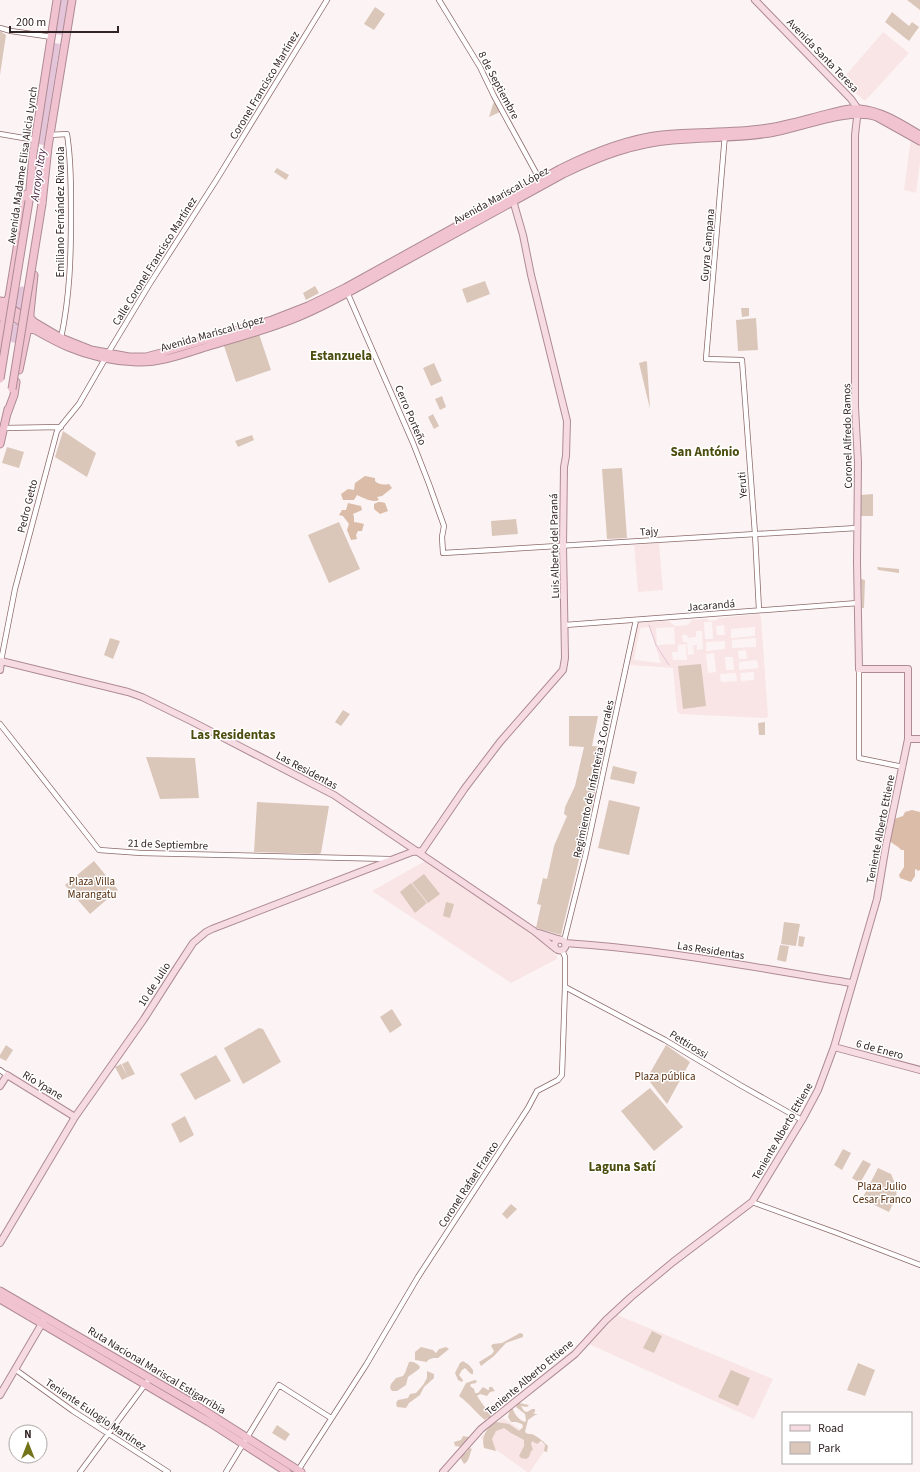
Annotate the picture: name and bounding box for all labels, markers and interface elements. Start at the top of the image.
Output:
scale bar [10,8,118,34]
text: 200 m [16,14,46,31]
street label: Avenida Santa Teresa [783,15,862,96]
street label: Coronel Francisco Martínez [226,28,303,142]
street label: 8 de Septiembre [474,49,523,122]
street label: Avenida Madame Elisa Alicia Lynch [4,85,41,245]
water label: Arroyo Itay [26,147,51,203]
street label: Emiliano Fernández Rivarola [53,147,68,277]
street label: Avenida Mariscal López [451,163,552,228]
street label: Calle Coronel Francisco Martínez [109,194,200,328]
street label: Guyra Campana [697,208,718,282]
street label: Avenida Mariscal López [159,311,266,355]
district label: Estanzuela [310,347,372,365]
street label: Cerro Porteño [391,383,430,448]
street label: Coronel Alfredo Ramos [839,383,856,489]
district label: San António [670,443,740,461]
street label: Yeruti [734,471,751,500]
street label: Pedro Getto [14,478,41,534]
street label: Luis Alberto del Paraná [546,493,563,599]
street label: Tajy [639,523,659,540]
street label: Jacarandá [686,596,736,615]
street label: Regimiento de Infanteria 3 Corrales [569,698,618,859]
district label: Las Residentas [191,726,276,744]
street label: Las Residentas [273,748,341,793]
street label: Teniente Alberto Ettiene [863,773,898,885]
street label: 21 de Septiembre [128,836,209,853]
park label: Plaza Villa Marangatu [67,874,117,902]
street label: Las Residentas [676,938,746,963]
street label: 10 de Julio [135,959,174,1009]
street label: Pettirossi [667,1027,711,1062]
street label: 6 de Enero [855,1036,905,1063]
street label: Río Ypane [20,1067,66,1104]
park label: Plaza pública [635,1069,695,1084]
street label: Teniente Alberto Ettiene [748,1079,817,1183]
street label: Coronel Rafael Franco [435,1138,502,1230]
district label: Laguna Satí [588,1158,657,1176]
park label: Plaza Julio Cesar Franco [853,1179,912,1207]
street label: Ruta Nacional Mariscal Estigarribia [85,1323,229,1418]
street label: Teniente Alberto Ettiene [482,1336,577,1419]
street label: Teniente Eulogio Martínez [42,1375,149,1454]
legend [782,1412,912,1464]
text: Road [818,1420,844,1437]
north arrow [8,1424,48,1464]
text: N [24,1427,32,1442]
text: Park [818,1440,840,1457]

